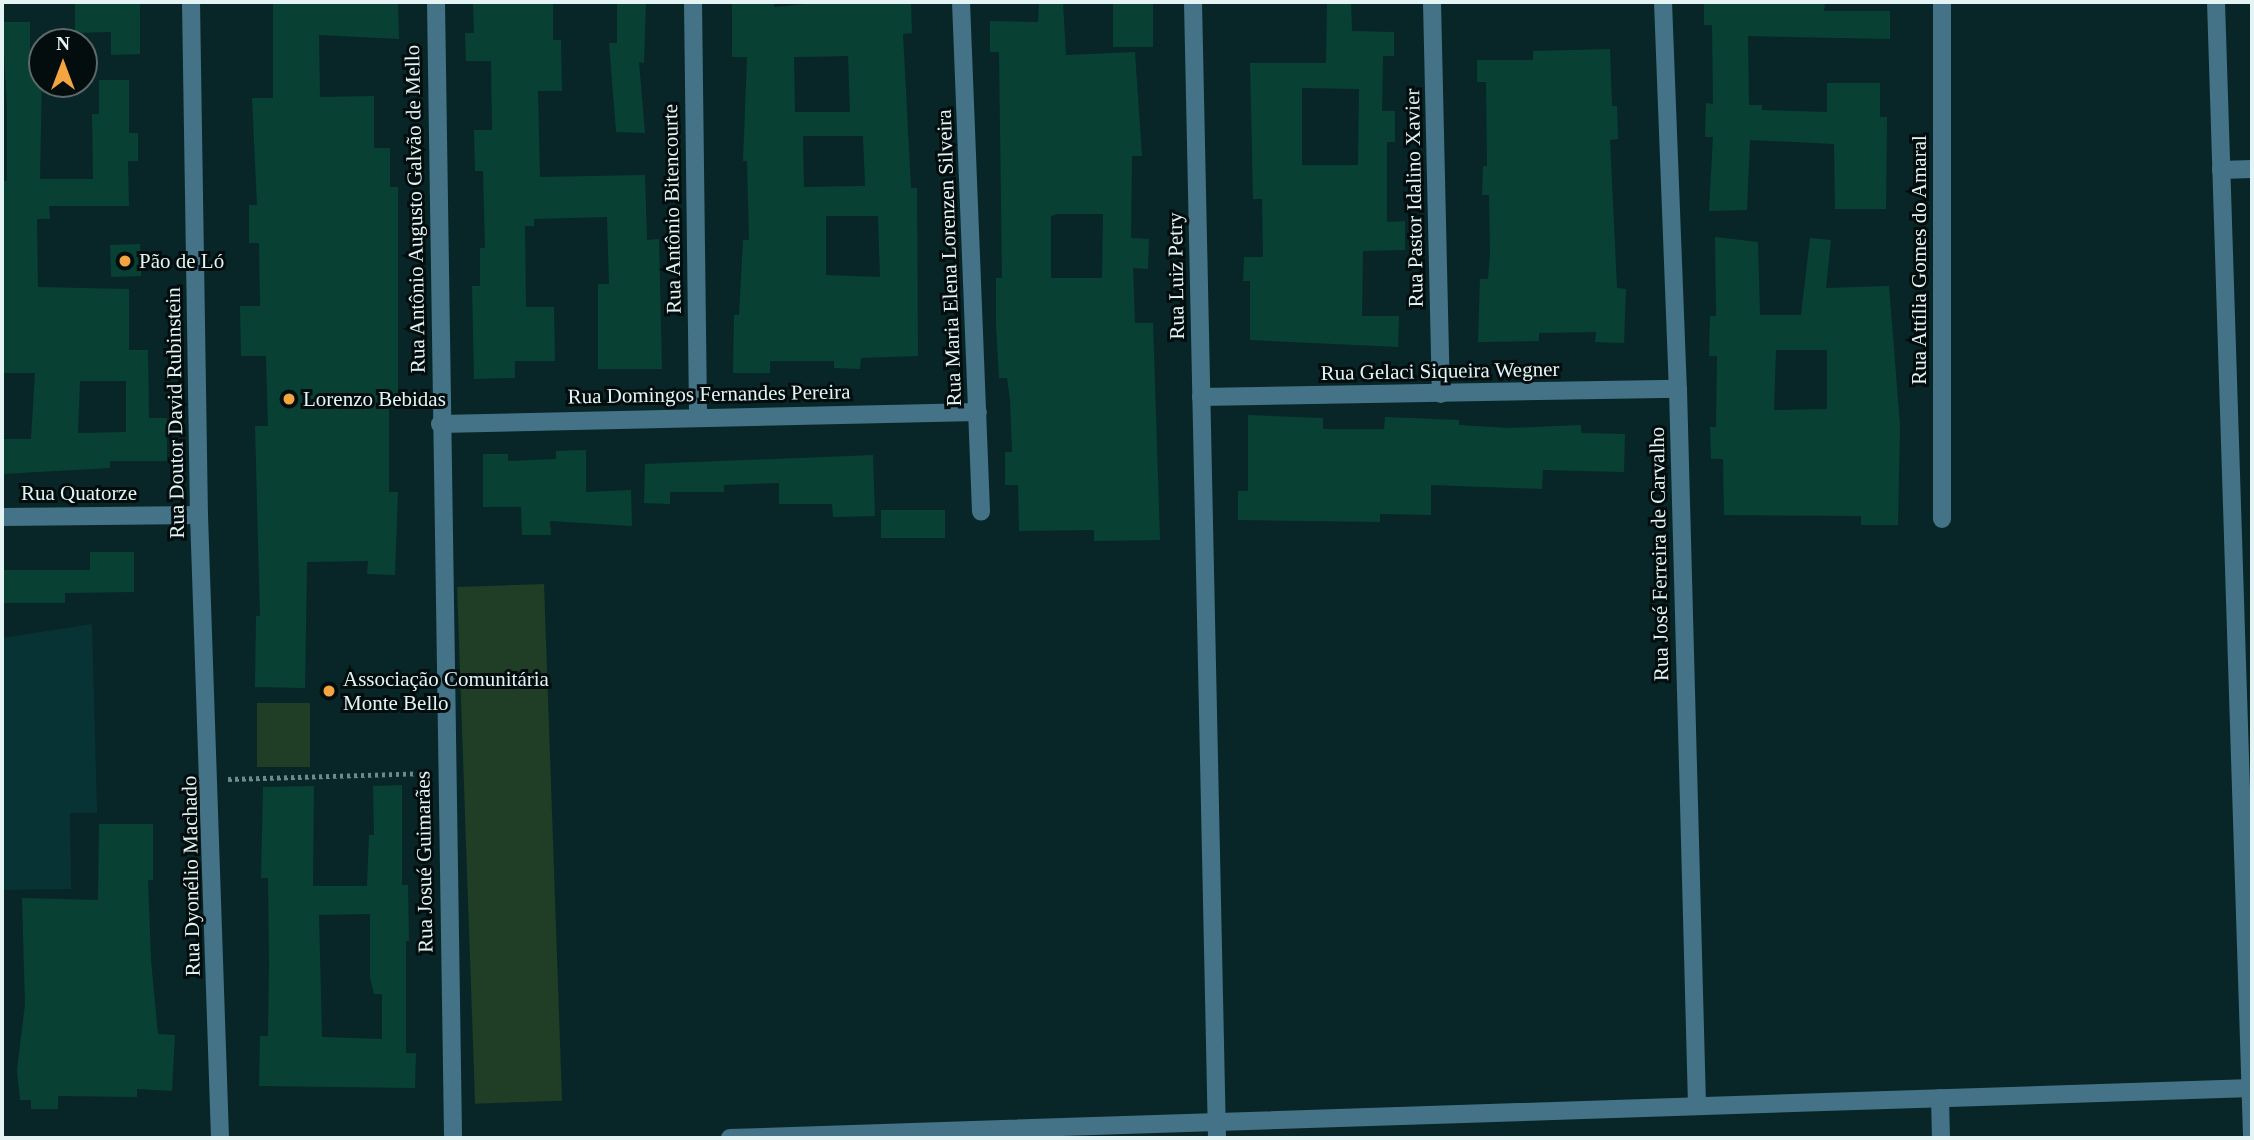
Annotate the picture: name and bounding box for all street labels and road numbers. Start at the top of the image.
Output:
street label: Rua Antônio Augusto Galvão de Mello [400,43,430,375]
street label: Rua Pastor Idalino Xavier [1399,88,1429,308]
street label: Rua Antônio Bitencourte [658,103,686,315]
street label: Rua Maria Elena Lorenzen Silveira [931,109,967,407]
street label: Rua Attília Gomes do Amaral [1906,134,1932,386]
street label: Rua Luiz Petry [1162,212,1190,340]
street label: Rua Doutor David Rubinstein [160,287,190,539]
street label: Rua Gelaci Siqueira Wegner [1320,356,1560,386]
street label: Rua Domingos Fernandes Pereira [567,379,851,409]
street label: Rua José Ferreira de Carvalho [1644,427,1674,681]
street label: Rua Quatorze [21,480,137,506]
street label: Rua Josué Guimarães [410,771,438,953]
street label: Rua Dyonélio Machado [177,775,205,977]

